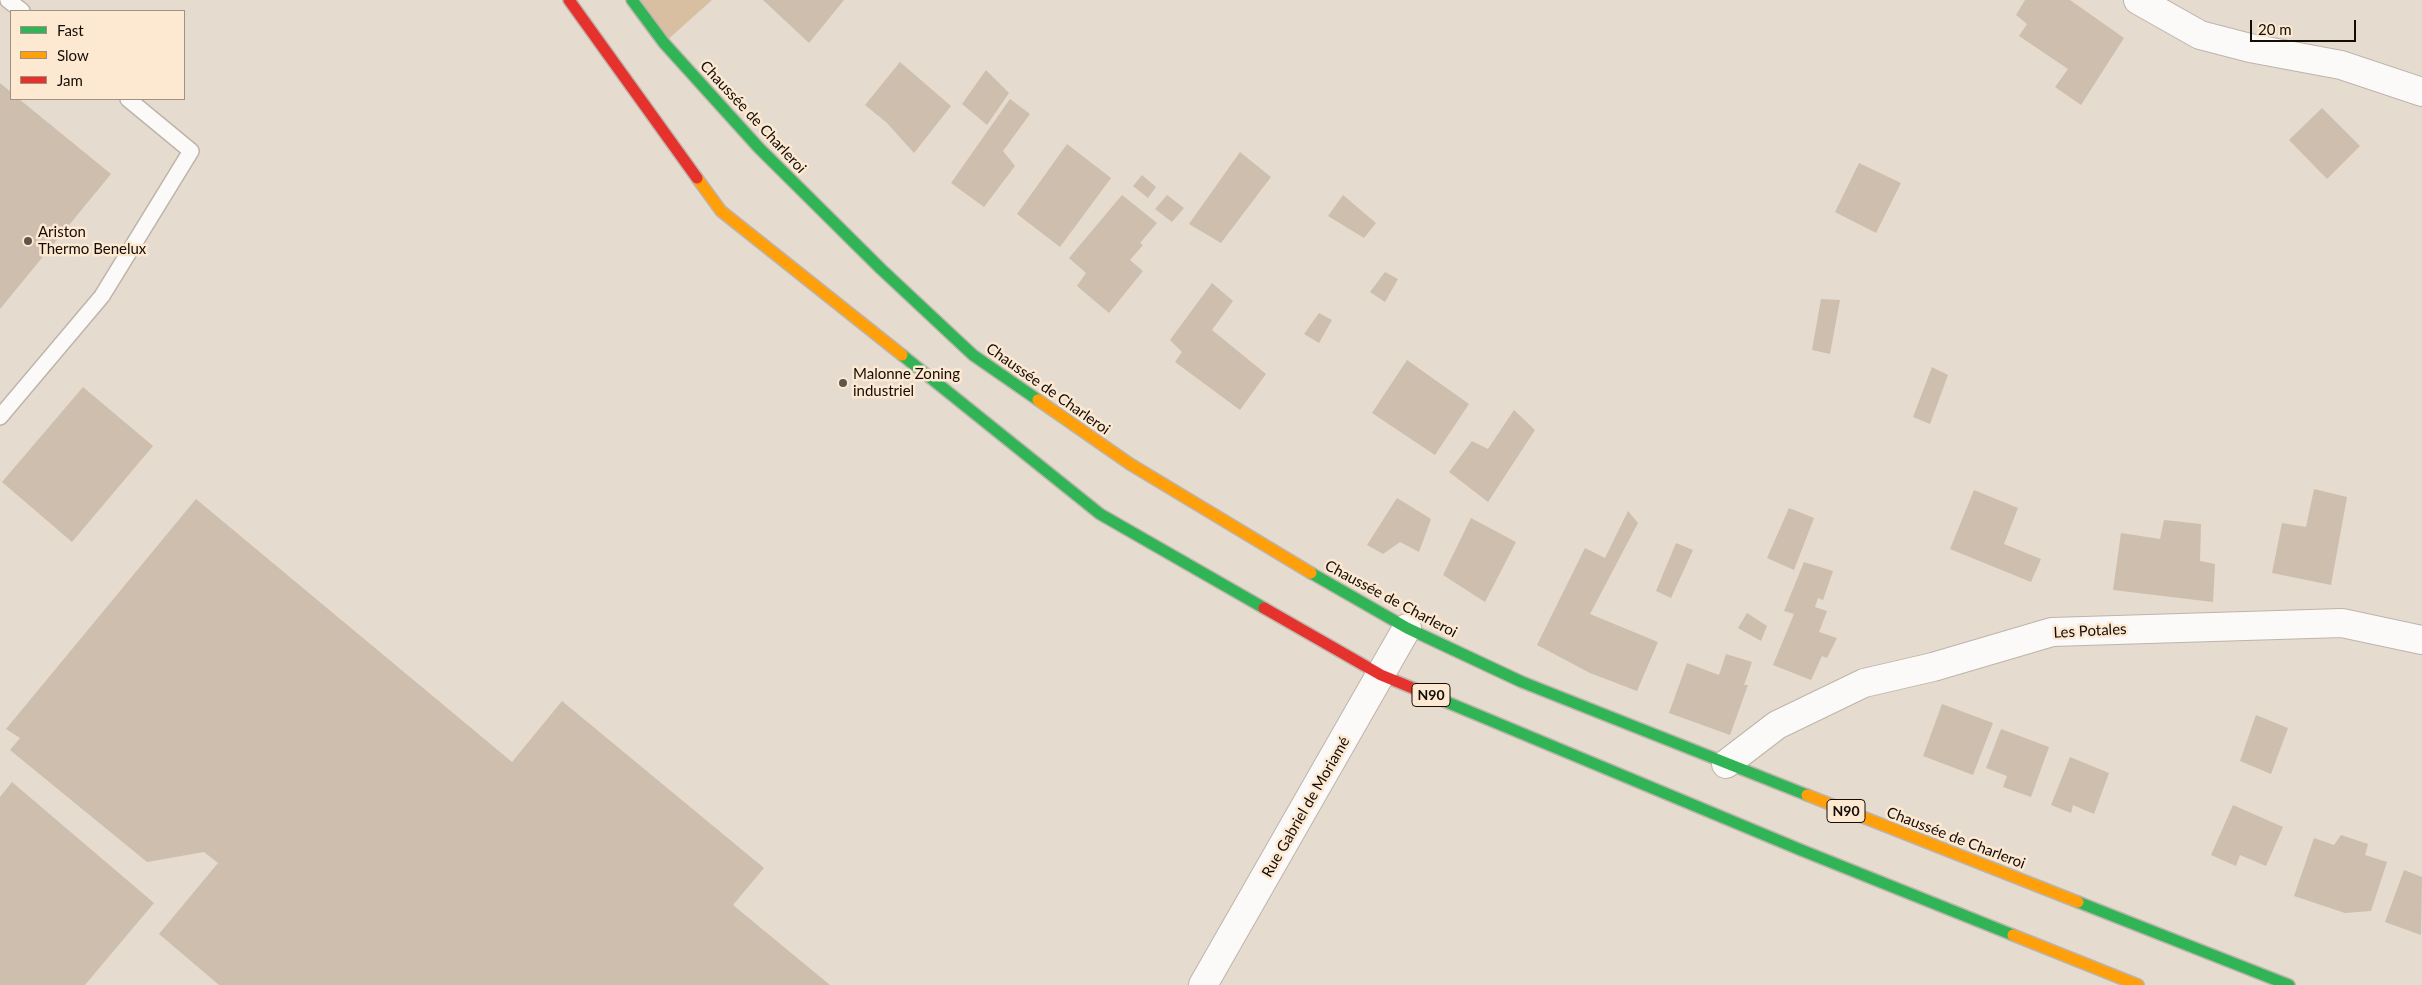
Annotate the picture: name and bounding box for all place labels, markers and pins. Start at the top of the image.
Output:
place label: Ariston Thermo Benelux [38,223,146,258]
marker: Ariston Thermo Benelux [22,235,34,247]
place label: Malonne Zoning industriel [853,365,960,400]
marker: Malonne Zoning industriel [837,377,849,389]

